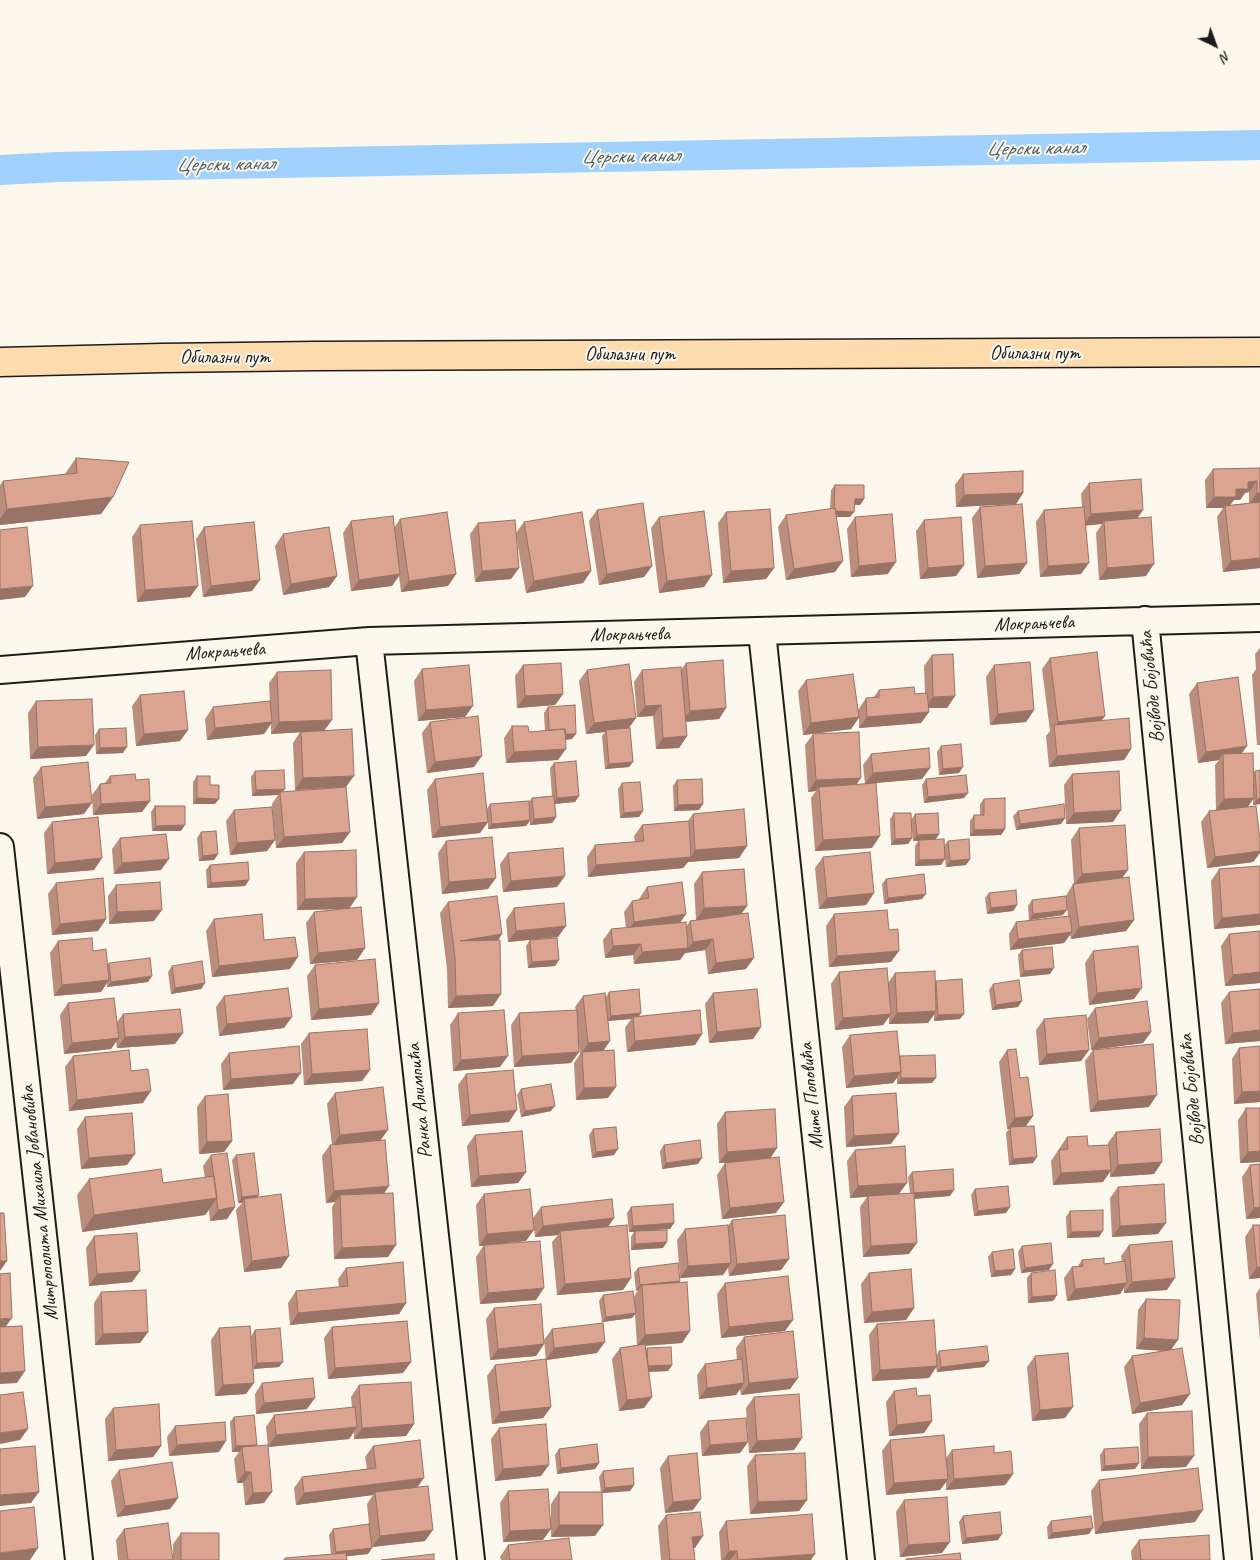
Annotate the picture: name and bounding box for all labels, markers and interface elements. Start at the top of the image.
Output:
north arrow [1190,20,1240,70]
text: N [1216,47,1234,66]
water label: Церски канал [986,136,1084,162]
water label: Церски канал [581,144,679,170]
water label: Церски канал [176,152,274,178]
street label: Обилазни пут [990,342,1080,366]
street label: Обилазни пут [585,343,675,367]
street label: Обилазни пут [180,346,270,370]
street label: Мокрањчева [994,611,1074,637]
street label: Мокрањчева [590,622,670,648]
street label: Војводе Бојовића [1134,630,1170,744]
street label: Мокрањчева [184,637,266,667]
street label: Војводе Бојовића [1174,1033,1210,1147]
street label: Ранка Алимпића [402,1042,438,1160]
street label: Мите Поповића [794,1042,830,1150]
street label: Митрополита Михаила Јовановића [16,1084,64,1322]

